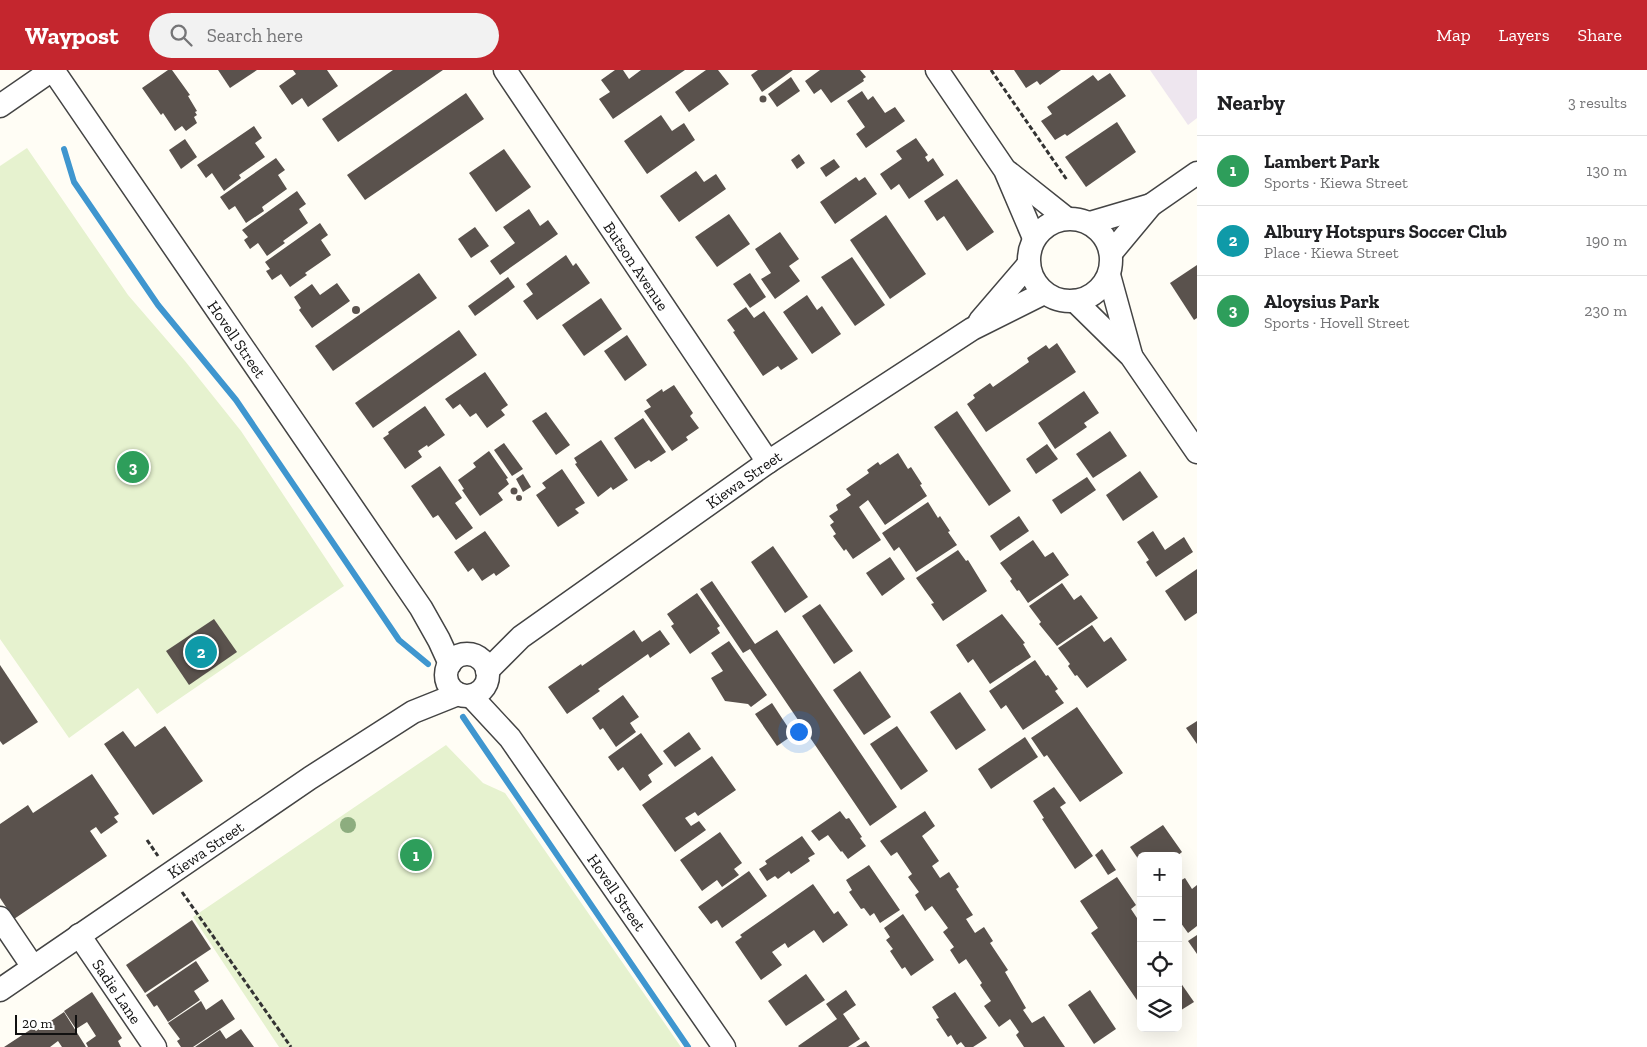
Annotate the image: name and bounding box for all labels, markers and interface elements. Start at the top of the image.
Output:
search box [149,13,499,58]
text: Waypost [25,21,119,50]
icon: search [167,21,195,49]
text: Search here [207,24,303,47]
text: Map [1436,24,1471,46]
text: Layers [1499,24,1550,46]
text: Share [1578,24,1622,46]
text: Nearby [1217,90,1285,115]
text: 3 results [1568,93,1627,112]
text: Lambert Park [1264,150,1380,173]
text: 1 [1230,161,1236,180]
text: 130 m [1586,161,1627,180]
text: Sports · Kiewa Street [1264,173,1408,192]
street label: Butson Avenue [600,218,673,314]
text: Albury Hotspurs Soccer Club [1264,220,1507,243]
text: 2 [1229,231,1237,250]
text: 190 m [1586,231,1627,250]
text: Place · Kiewa Street [1264,243,1399,262]
text: Aloysius Park [1264,290,1379,313]
street label: Hovell Street [204,297,270,381]
text: 3 [1229,301,1237,320]
text: 230 m [1584,301,1627,320]
text: Sports · Hovell Street [1264,313,1409,332]
street label: Kiewa Street [702,446,785,512]
pin: 3 [117,448,149,486]
pin: 2 [185,633,217,671]
your location [786,719,812,745]
street label: Kiewa Street [164,817,247,882]
pin: 1 [400,836,432,874]
street label: Hovell Street [584,850,650,935]
map controls [1137,852,1182,1032]
button: + [1137,852,1182,897]
button: − [1137,897,1182,942]
button: locate [1137,942,1182,987]
street label: Sadie Lane [89,955,146,1027]
button: layers [1137,987,1182,1032]
scale bar [15,1012,78,1035]
text: 20 m [22,1015,53,1032]

